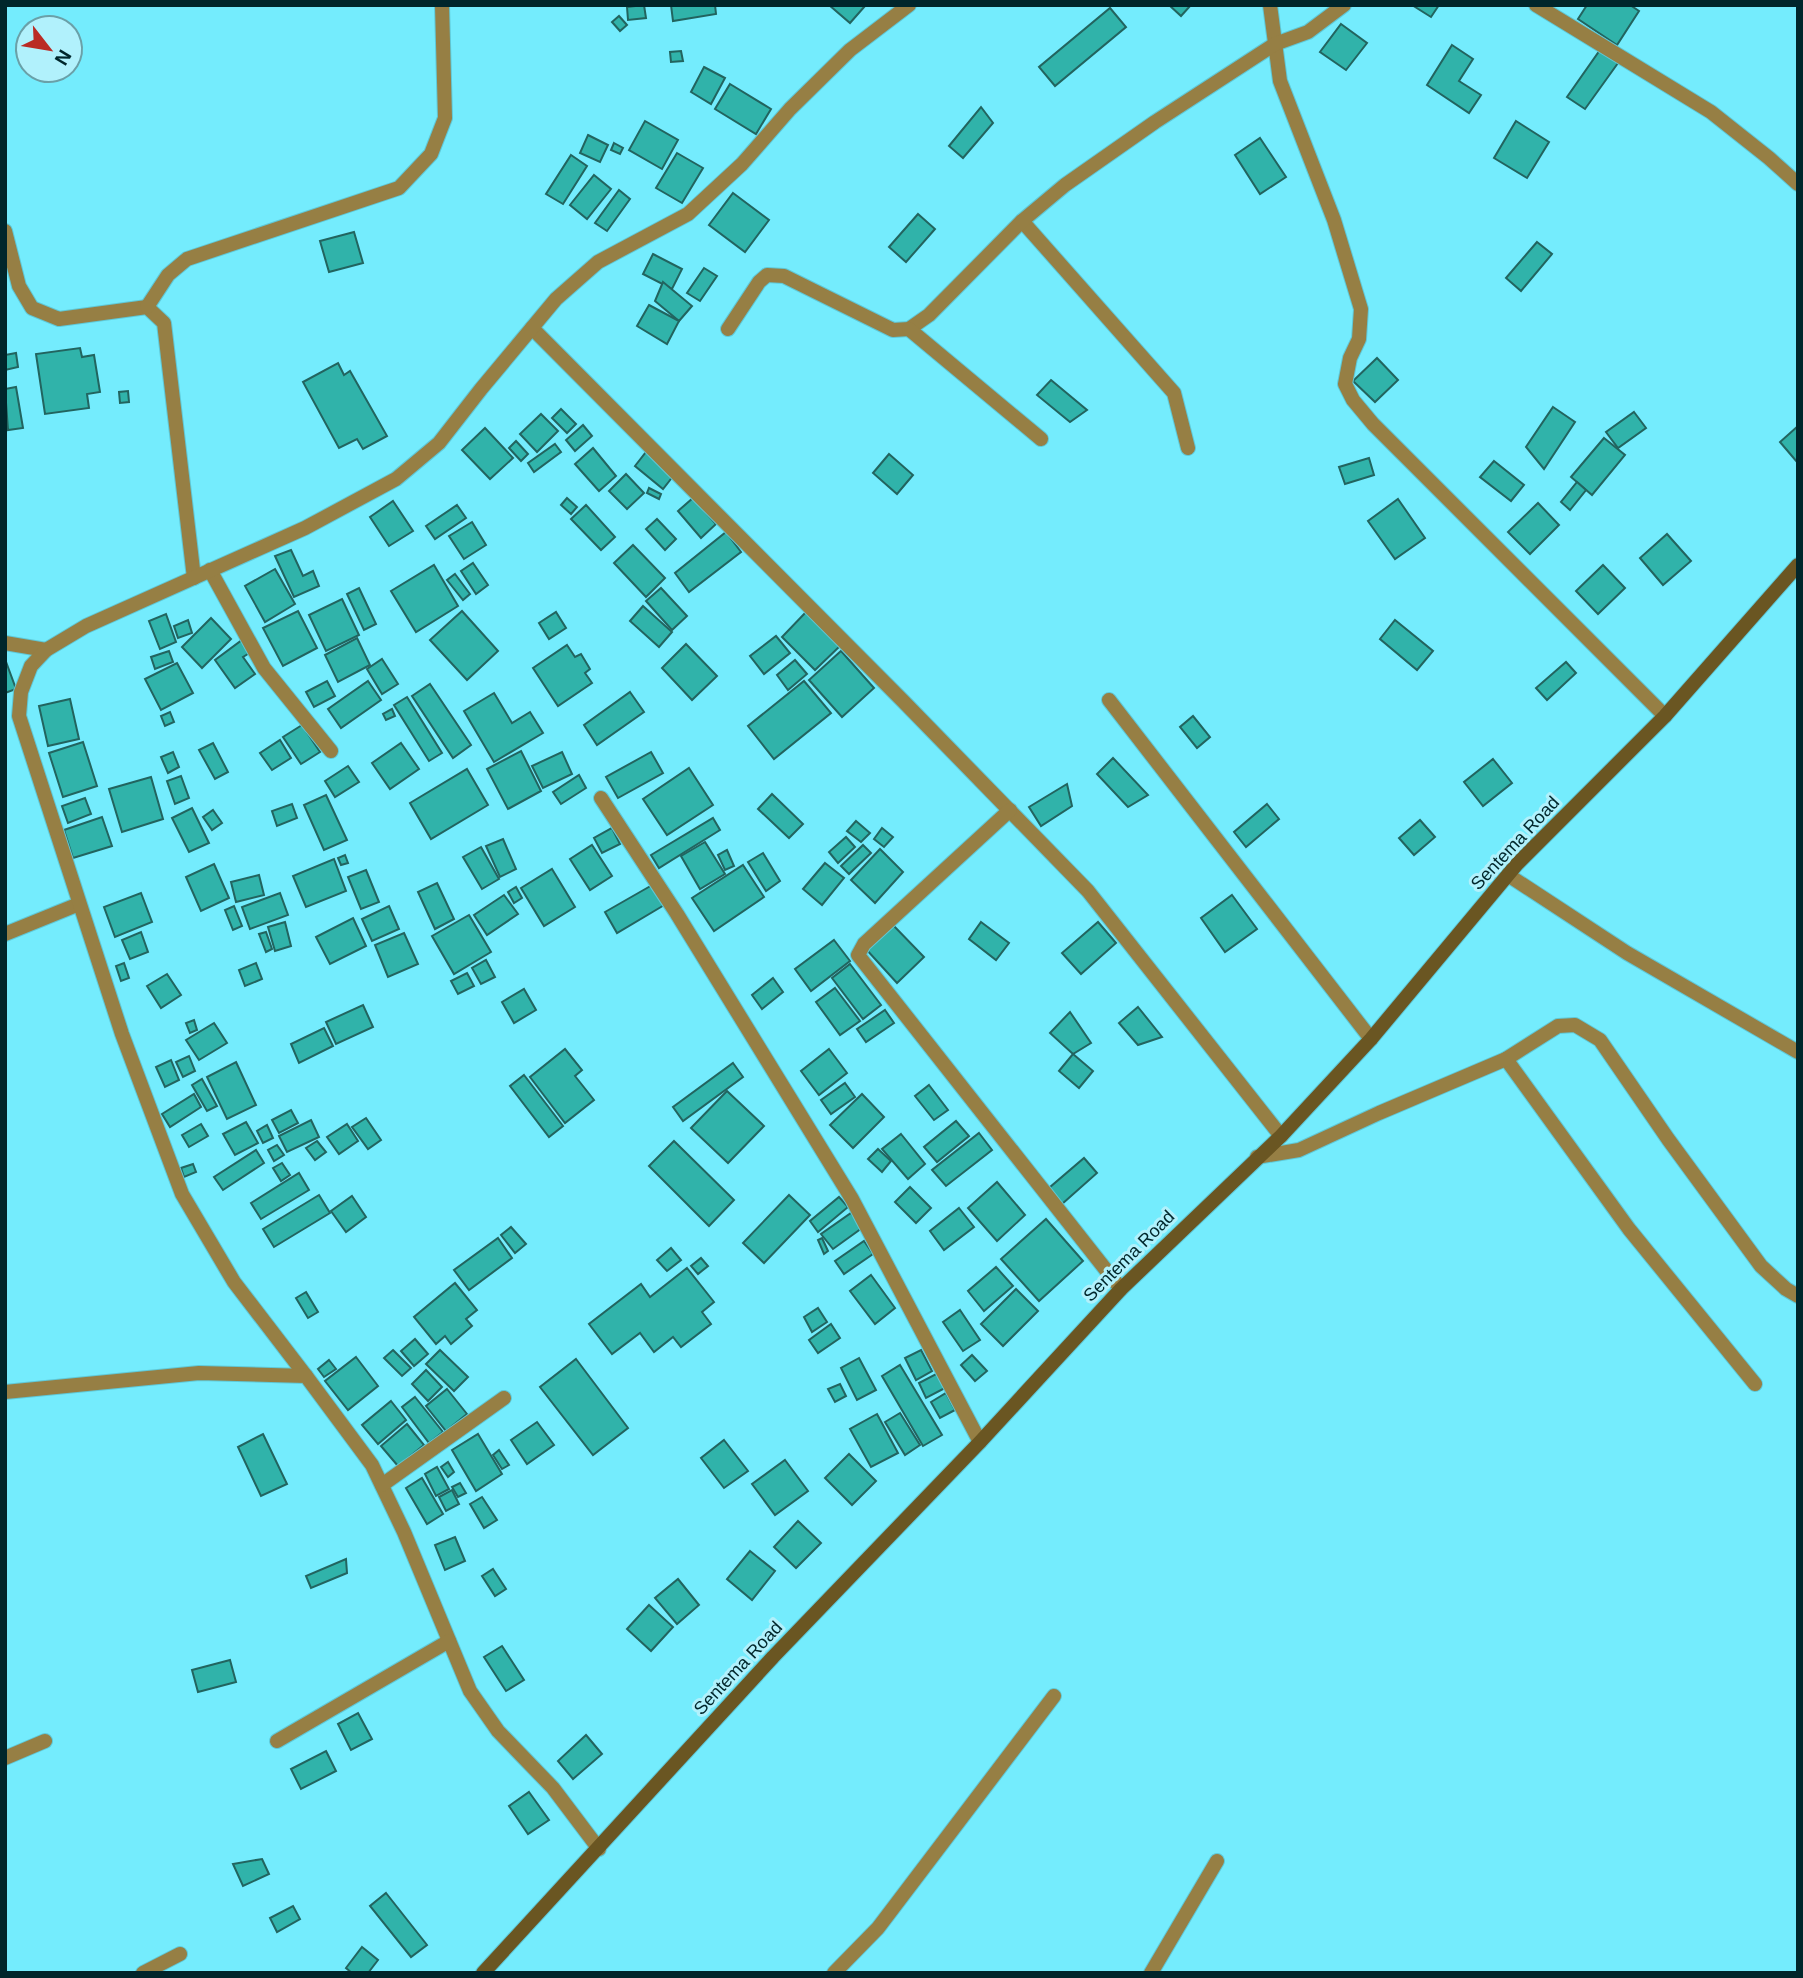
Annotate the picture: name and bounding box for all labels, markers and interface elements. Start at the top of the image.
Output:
north arrow [14,14,84,84]
text: N [51,46,76,69]
street label: Sentema Road [1467,792,1563,894]
street label: Sentema Road [1079,1206,1179,1306]
street label: Sentema Road [690,1617,786,1719]

